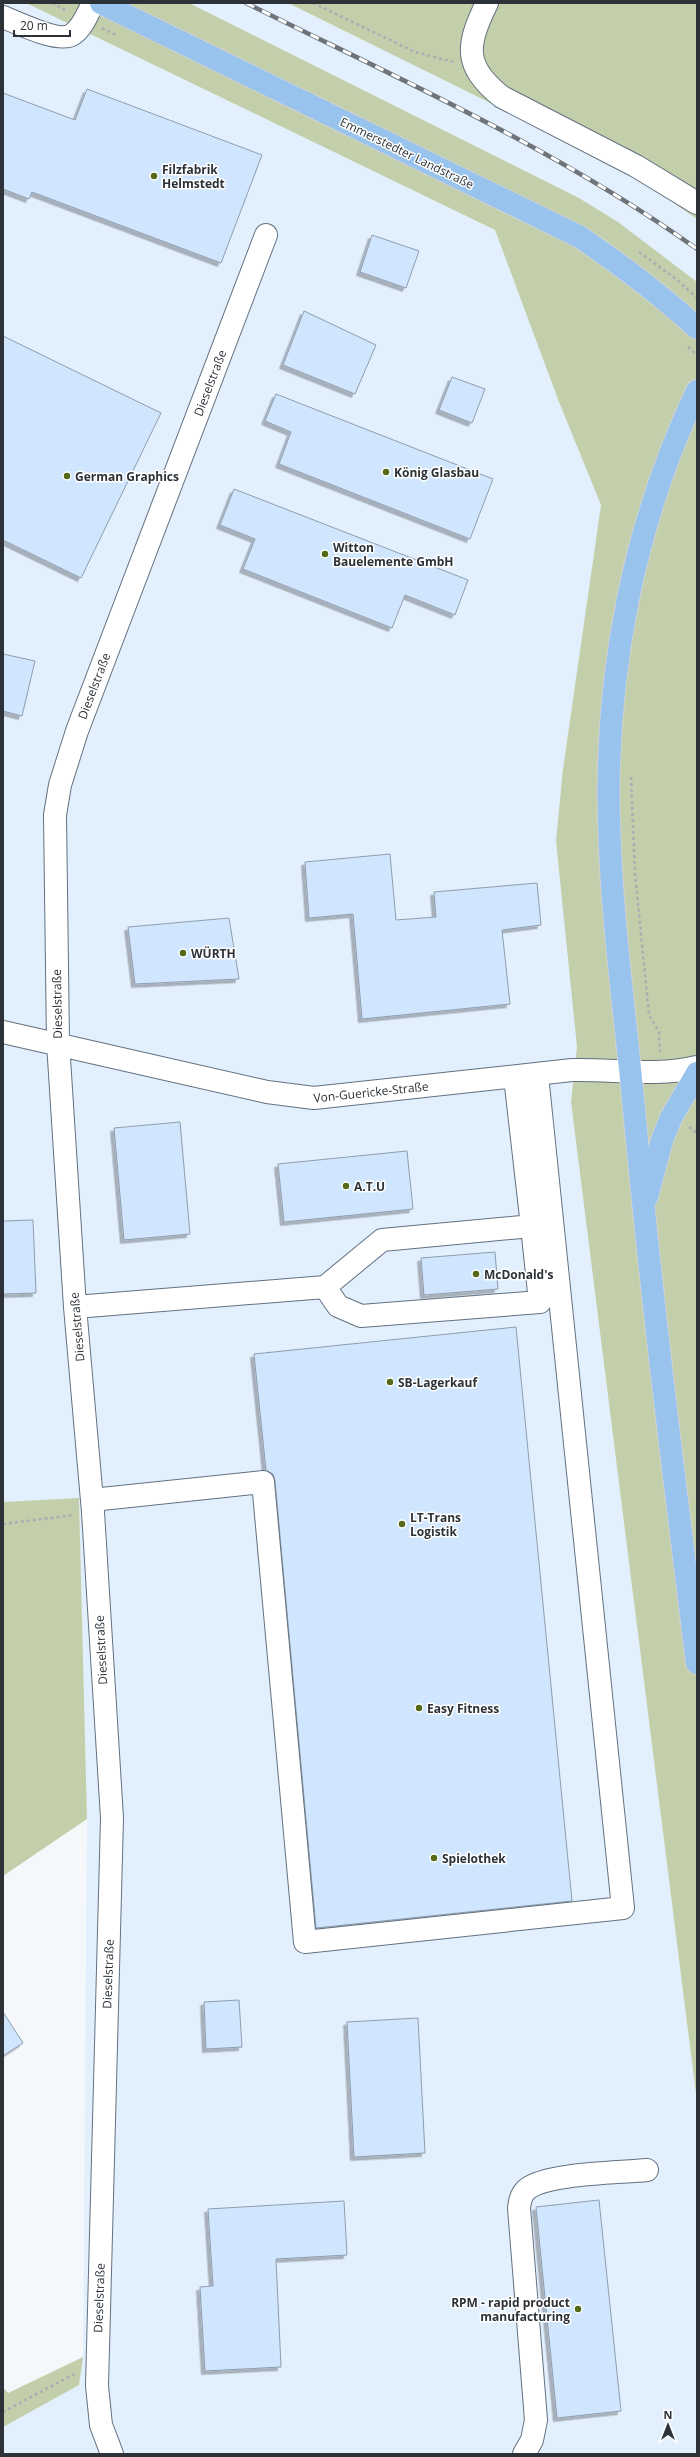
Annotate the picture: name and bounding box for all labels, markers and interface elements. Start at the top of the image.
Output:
scale bar [14,12,70,38]
text: 20 m [20,17,48,34]
street label: Emmerstedter Landstraße [337,113,477,193]
place label: Filzfabrik Helmstedt [162,161,225,192]
marker: Filzfabrik Helmstedt [149,171,159,181]
street label: Dieselstraße [190,347,231,419]
place label: König Glasbau [394,464,479,481]
marker: König Glasbau [381,467,391,477]
place label: German Graphics [75,468,179,485]
marker: German Graphics [62,471,72,481]
place label: Witton Bauelemente GmbH [333,539,453,570]
marker: Witton Bauelemente GmbH [320,549,330,559]
street label: Dieselstraße [74,650,115,722]
place label: WÜRTH [191,945,236,962]
marker: WÜRTH [178,948,188,958]
street label: Dieselstraße [48,969,66,1039]
street label: Von-Guericke-Straße [313,1077,430,1106]
place label: A.T.U [354,1178,385,1195]
marker: A.T.U [341,1181,351,1191]
place label: McDonald's [484,1266,553,1283]
marker: McDonald's [471,1269,481,1279]
street label: Dieselstraße [65,1291,89,1362]
place label: SB-Lagerkauf [398,1374,478,1391]
marker: SB-Lagerkauf [385,1377,395,1387]
place label: LT-Trans Logistik [410,1509,461,1540]
marker: LT-Trans Logistik [397,1519,407,1529]
street label: Dieselstraße [91,1614,111,1685]
place label: Easy Fitness [427,1700,499,1717]
marker: Easy Fitness [414,1703,424,1713]
place label: Spielothek [442,1850,506,1867]
marker: Spielothek [429,1853,439,1863]
street label: Dieselstraße [98,1939,118,2009]
street label: Dieselstraße [89,2263,109,2333]
place label: RPM - rapid product manufacturing [451,2294,570,2325]
marker: RPM - rapid product manufacturing [573,2304,583,2314]
north arrow [648,2405,688,2445]
text: N [664,2407,672,2422]

